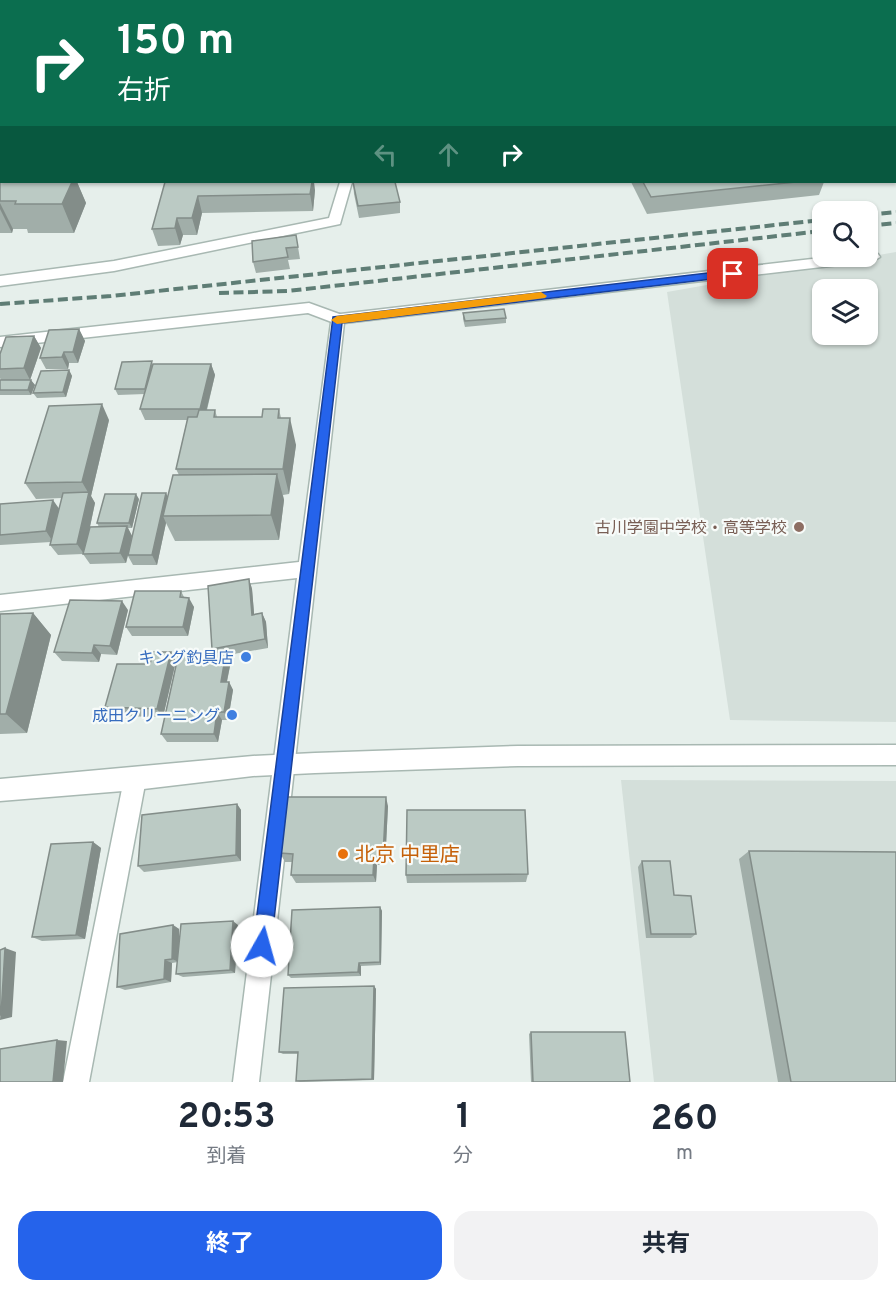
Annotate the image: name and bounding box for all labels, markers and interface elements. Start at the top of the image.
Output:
text: 150 m [117,16,234,69]
icon: right [18,24,96,102]
text: 右折 [117,75,171,109]
icon: left [369,138,402,171]
icon: ahead [432,138,465,171]
icon: right [495,138,528,171]
map controls [812,201,878,345]
button: search [812,201,878,267]
pin [707,248,758,299]
icon: arrive [716,257,749,290]
button: layers [812,279,878,345]
place label: 古川学園中学校・高等学校 [595,519,787,539]
marker: 古川学園中学校・高等学校 [792,520,806,534]
place label: キング釣具店 [138,649,234,669]
marker: キング釣具店 [239,650,253,664]
place label: 成田クリーニング [92,707,220,727]
marker: 成田クリーニング [225,708,239,722]
place label: 北京 中里店 [355,843,460,869]
marker: 北京 中里店 [336,847,350,861]
position arrow [230,914,294,978]
text: 20:53 [178,1095,276,1141]
text: 1 [456,1095,470,1141]
text: 260 [651,1097,718,1143]
text: m [676,1141,693,1167]
text: 到着 [207,1144,247,1170]
text: 分 [453,1144,473,1170]
button: 終了 [18,1211,442,1280]
button: 共有 [454,1211,878,1280]

